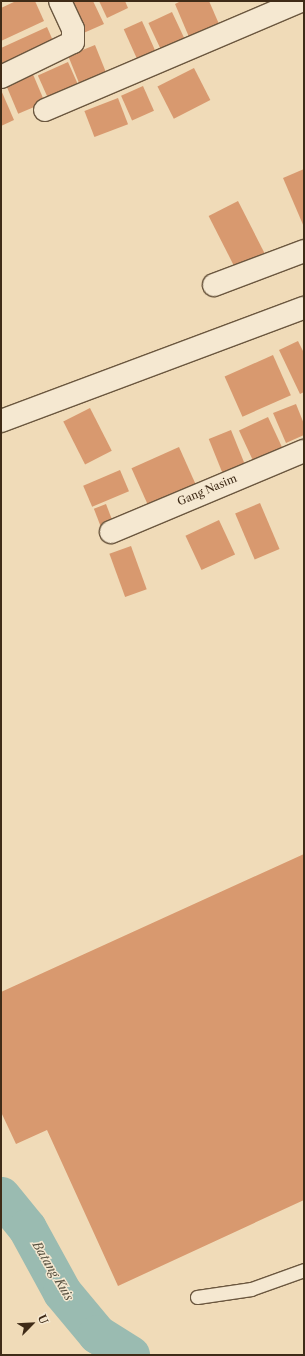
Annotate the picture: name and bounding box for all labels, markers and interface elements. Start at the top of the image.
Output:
street label: Gang Nasim [175,472,239,508]
water label: Batang Kuis [30,1239,76,1303]
north arrow [12,1304,52,1344]
text: U [35,1312,51,1326]

